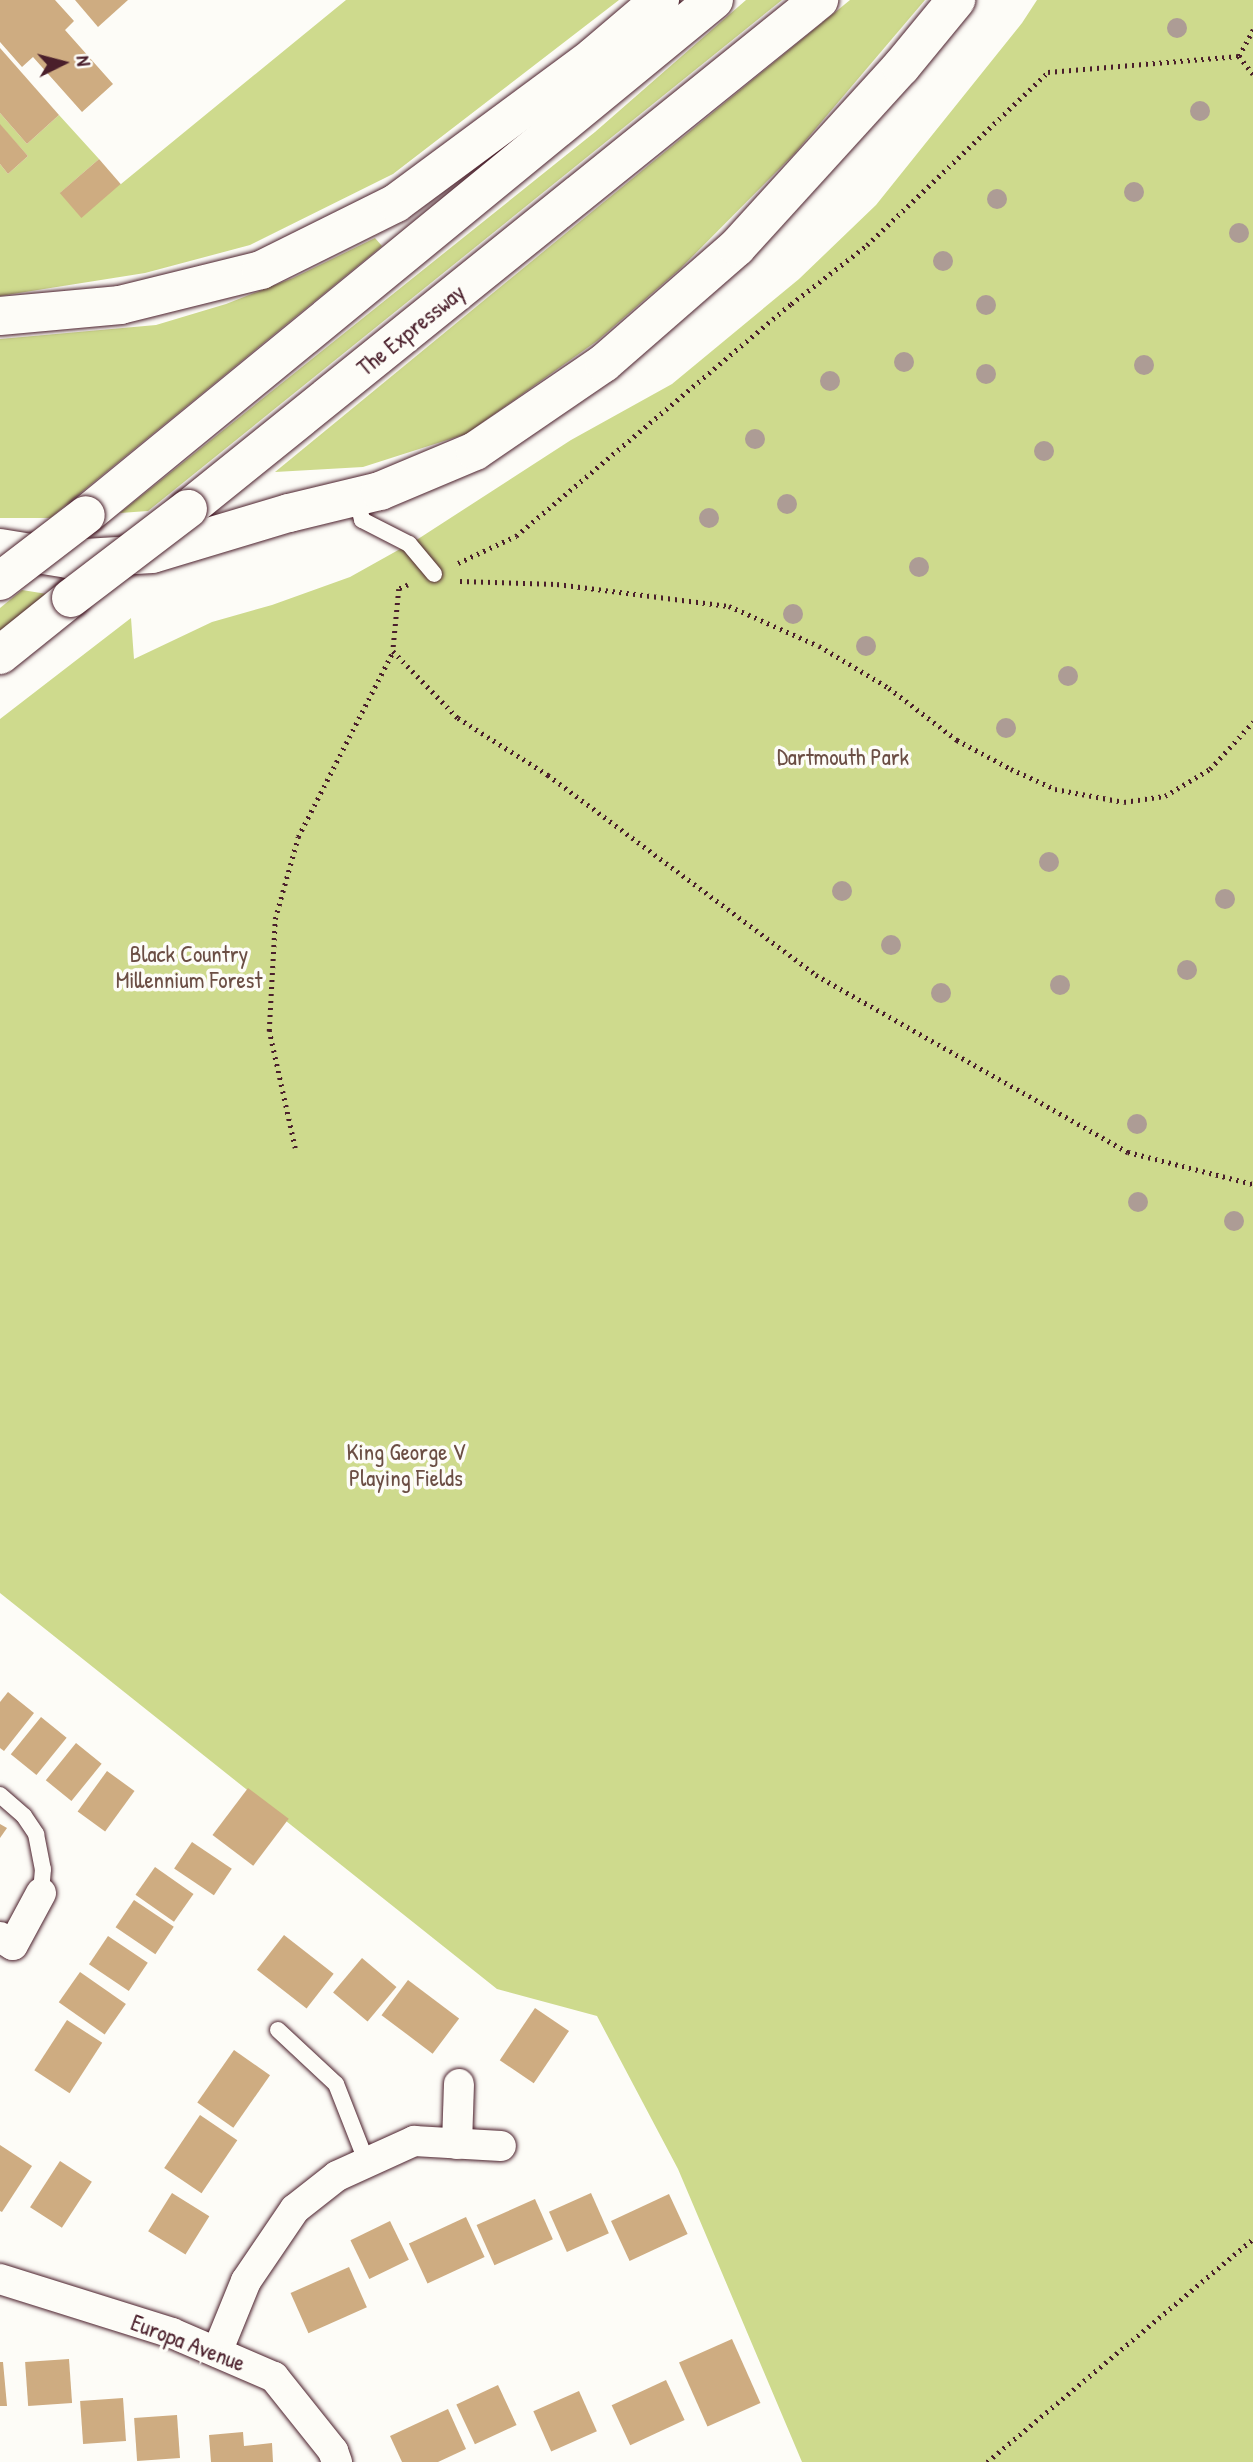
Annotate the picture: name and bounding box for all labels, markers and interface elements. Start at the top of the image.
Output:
north arrow [28,28,98,98]
text: N [70,54,97,67]
street label: The Expressway [352,278,470,382]
park label: Dartmouth Park [777,743,909,771]
park label: Black Country Millennium Forest [116,940,262,994]
park label: King George V Playing Fields [346,1438,466,1492]
street label: Europa Avenue [127,2309,249,2377]

